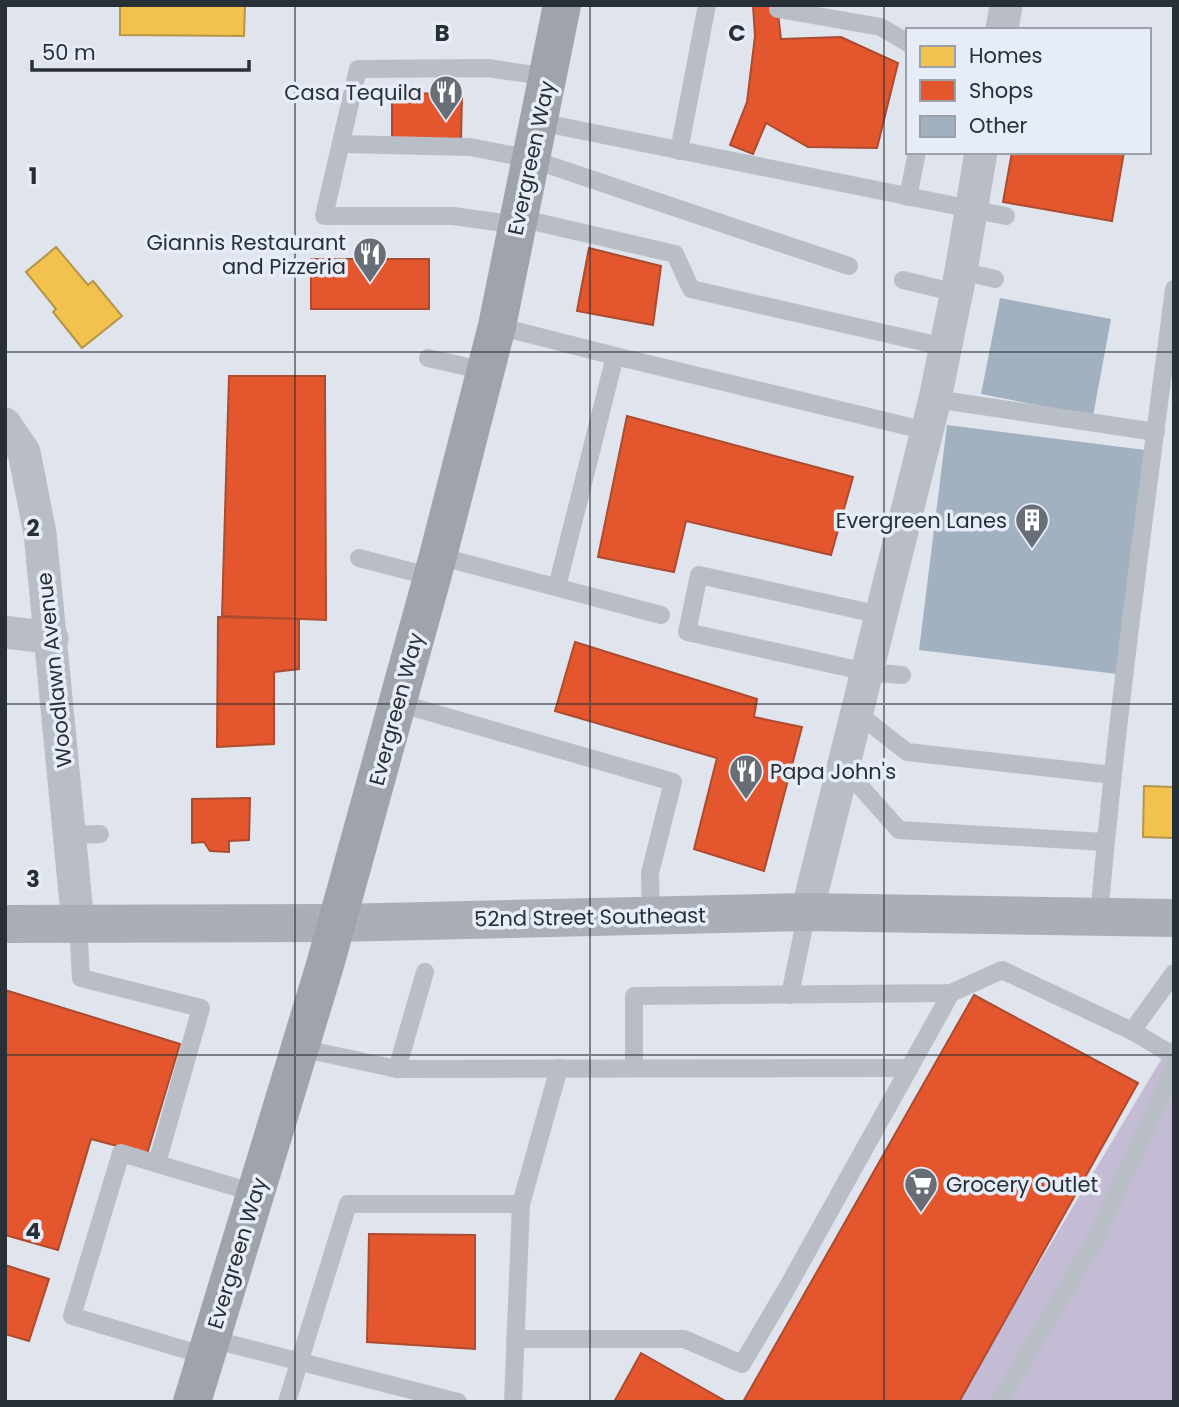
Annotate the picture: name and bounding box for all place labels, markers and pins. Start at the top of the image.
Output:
restaurant icon: Casa Tequila [427,73,465,122]
place label: Casa Tequila [284,78,422,107]
place label: Giannis Restaurant and Pizzeria [147,228,346,281]
restaurant icon: Giannis Restaurant and Pizzeria [351,235,389,284]
building icon: Evergreen Lanes [1013,501,1051,550]
place label: Evergreen Lanes [836,506,1007,535]
restaurant icon: Papa John's [727,752,765,801]
place label: Papa John's [770,757,896,786]
supermarket icon: Grocery Outlet [902,1165,940,1214]
place label: Grocery Outlet [946,1170,1098,1199]

